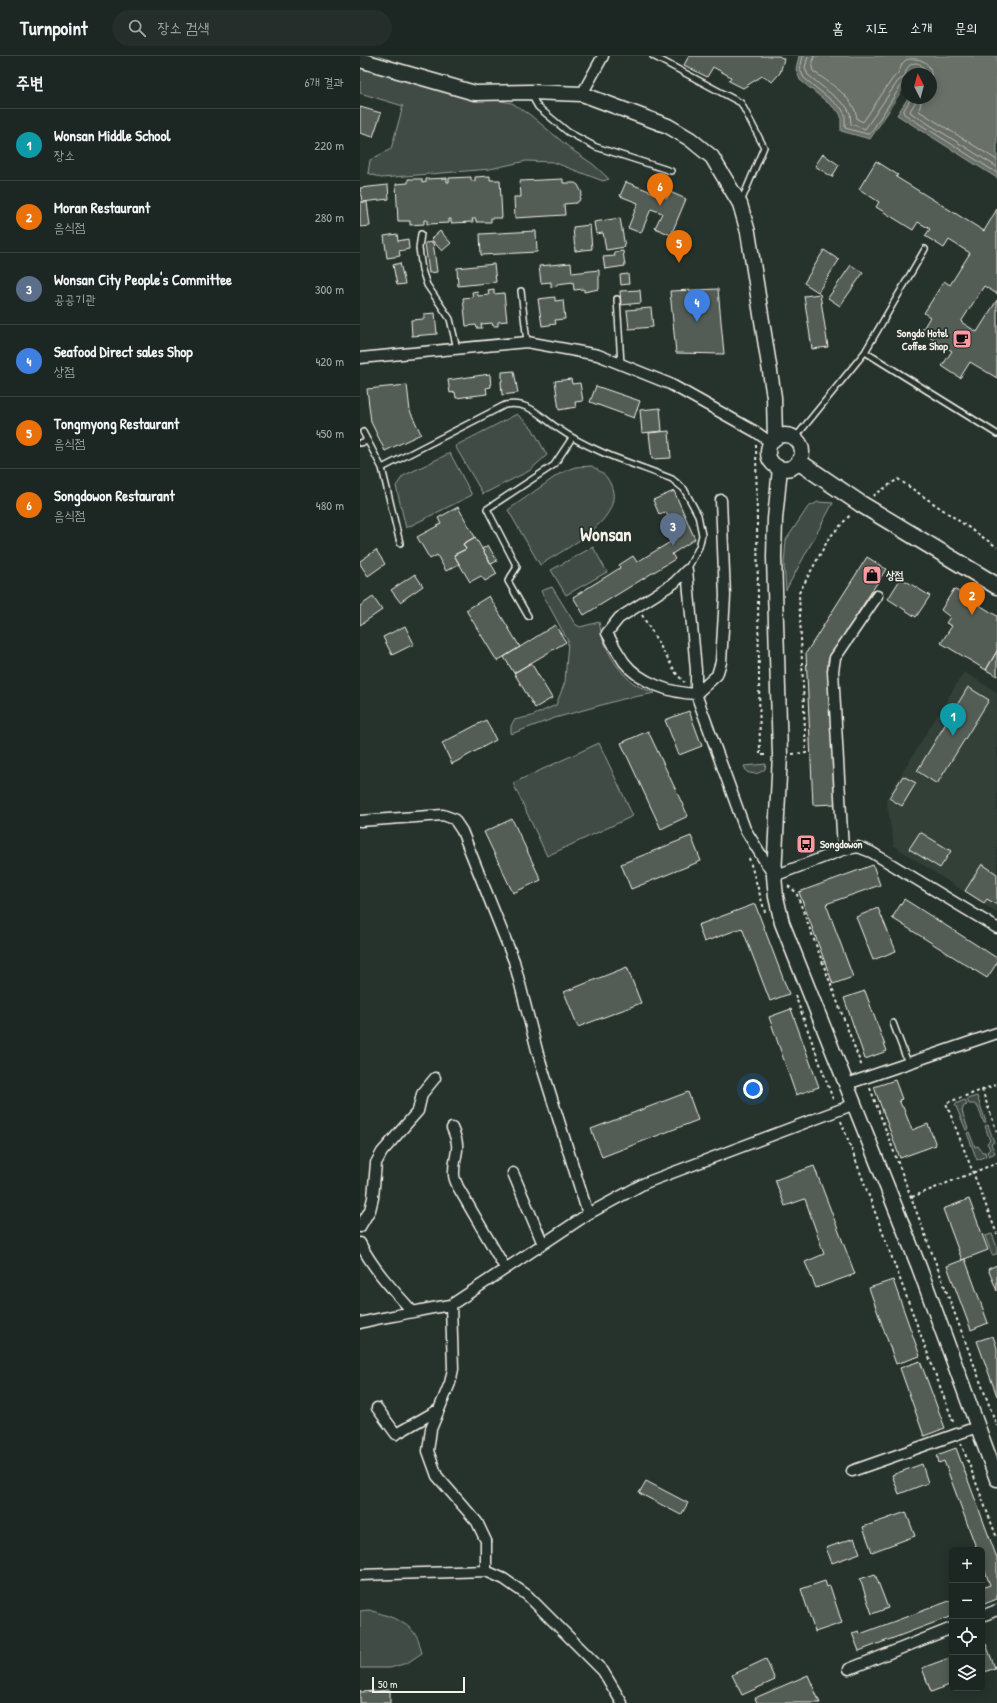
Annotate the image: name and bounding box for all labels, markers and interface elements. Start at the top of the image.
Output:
search box [112,10,392,46]
text: Turnpoint [20,15,88,41]
icon: search [126,17,148,39]
text: 장소 검색 [158,17,209,38]
text: 홈 [832,18,843,37]
text: 지도 [865,18,888,37]
text: 소개 [910,18,932,37]
text: 문의 [954,18,977,37]
north arrow [901,68,937,104]
text: 주변 [16,71,43,94]
text: 6개 결과 [304,73,344,91]
text: Wonsan Middle School [54,125,170,146]
text: 1 [27,136,31,154]
text: 220 m [314,136,344,154]
text: 장소 [54,146,75,164]
pin: 6 [647,173,673,206]
text: Moran Restaurant [54,197,150,218]
text: 2 [26,208,32,226]
text: 280 m [315,208,344,226]
text: 음식점 [54,218,85,236]
pin: 5 [666,230,692,263]
text: Wonsan City People's Committee [54,269,232,290]
text: 3 [26,280,32,298]
text: 300 m [315,280,344,298]
pin: 4 [684,289,710,322]
text: 공공기관 [54,290,96,308]
place label: Songdo Hotel Coffee Shop [897,326,949,354]
cafe icon: Songdo Hotel Coffee Shop [951,328,973,350]
text: Seafood Direct sales Shop [54,341,193,362]
text: 4 [27,352,31,370]
text: 420 m [315,352,344,370]
text: 상점 [54,362,75,380]
text: Tongmyong Restaurant [54,413,179,434]
text: 5 [26,424,32,442]
text: 450 m [316,424,344,442]
text: 음식점 [54,434,85,452]
text: Songdowon Restaurant [54,485,175,506]
text: 6 [26,496,32,514]
text: 480 m [316,496,344,514]
text: 음식점 [54,506,85,524]
pin: 3 [660,513,686,546]
district label: Wonsan [580,521,632,547]
shop icon: 상점 [861,564,883,586]
place label: 상점 [886,568,904,582]
pin: 2 [959,582,985,615]
pin: 1 [940,703,966,736]
bus stop icon: Songdowon [795,833,817,855]
place label: Songdowon [820,837,863,852]
your location [743,1079,763,1099]
map controls [949,1547,985,1691]
button: + [949,1547,985,1583]
button: − [949,1583,985,1619]
button: locate [949,1619,985,1655]
button: layers [949,1655,985,1691]
scale bar [372,1675,465,1694]
text: 50 m [378,1677,398,1691]

